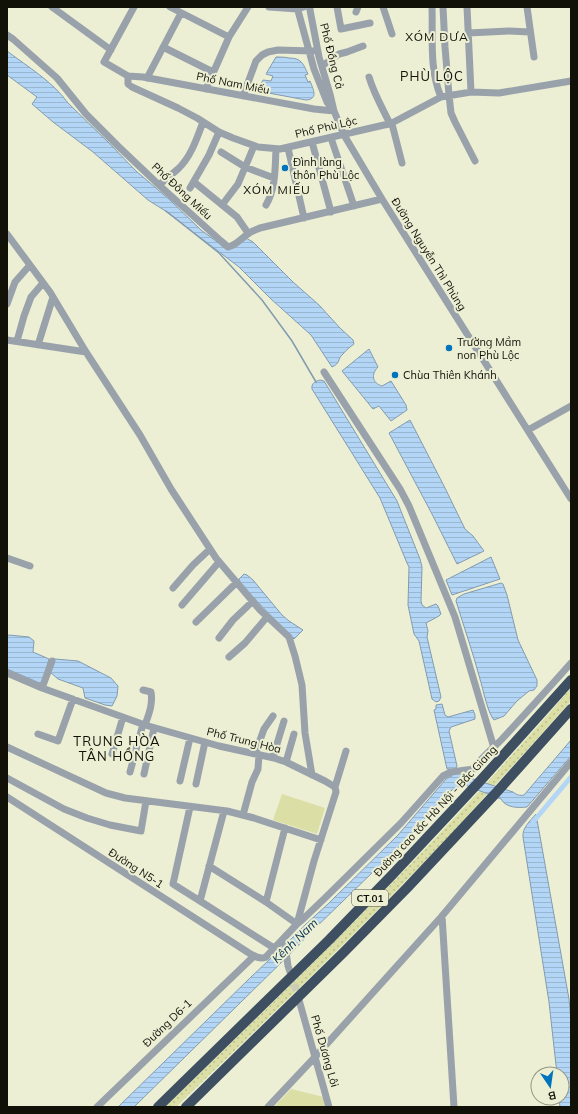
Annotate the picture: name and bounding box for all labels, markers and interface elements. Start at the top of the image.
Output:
street label: Phố Đồng Cả [317,22,347,90]
district label: XÓM DƯA [405,29,469,44]
district label: PHÙ LỘC [400,68,464,84]
street label: Phố Nam Miếu [195,69,271,97]
street label: Phố Phù Lộc [294,113,359,141]
place label: Đình làng thôn Phù Lộc [293,155,360,182]
street label: Phố Đông Miếu [149,159,215,223]
marker: Đình làng thôn Phù Lộc [280,163,290,173]
district label: XÓM MIẾU [243,182,311,197]
street label: Đường Nguyễn Thì Phùng [388,195,470,313]
place label: Trường Mầm non Phù Lộc [457,335,521,362]
marker: Trường Mầm non Phù Lộc [444,343,454,353]
place label: Chùa Thiên Khánh [403,368,497,382]
marker: Chùa Thiên Khánh [390,370,400,380]
street label: Phố Trung Hòa [205,724,283,756]
district label: TRUNG HÒA TÂN HỒNG [73,733,161,764]
street label: Đường cao tốc Hà Nội - Bắc Giang [370,742,500,880]
street label: Đường N5-1 [106,845,166,891]
road number: CT.01 [352,890,388,906]
water label: Kênh Nam [269,915,321,966]
street label: Đường D6-1 [140,996,194,1050]
street label: Phố Dương Lôi [308,1013,342,1089]
north arrow [530,1066,570,1106]
text: B [547,1088,558,1104]

